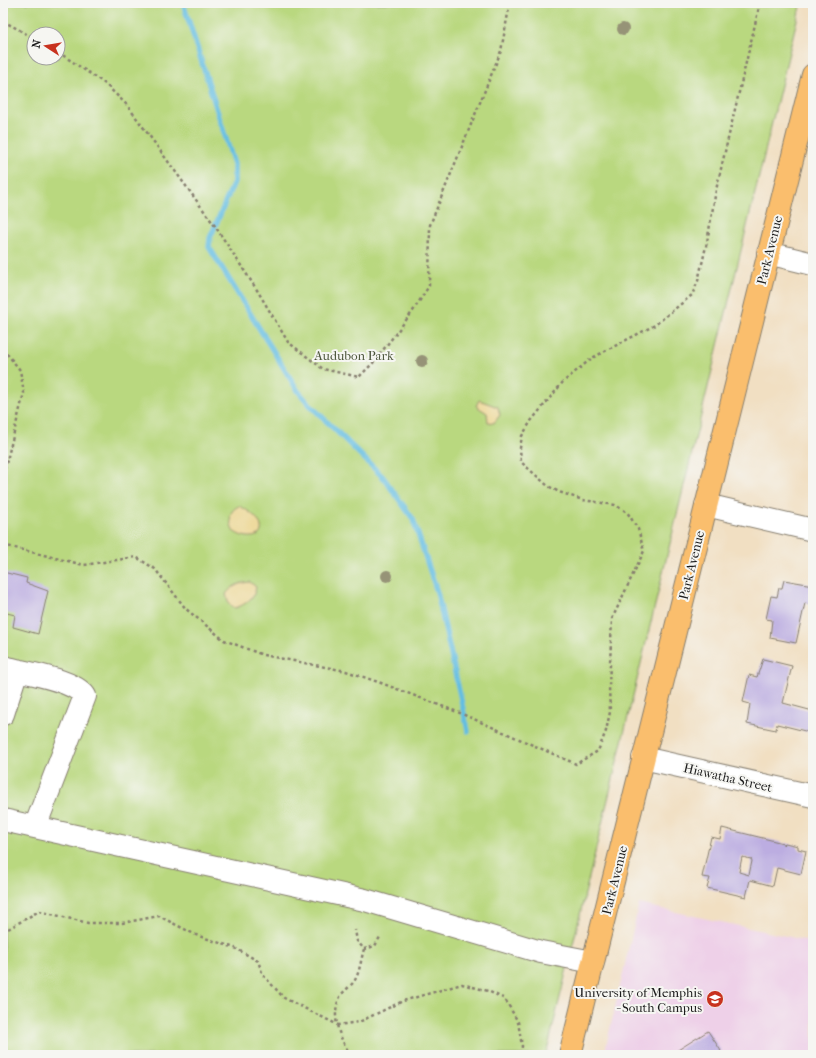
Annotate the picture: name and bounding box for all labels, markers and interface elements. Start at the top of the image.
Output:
north arrow [26,26,66,66]
text: N [29,38,44,49]
street label: Park Avenue [754,214,785,286]
park label: Audubon Park [313,348,394,363]
street label: Park Avenue [676,529,707,601]
street label: Hiawatha Street [682,760,774,795]
street label: Park Avenue [599,844,630,916]
place label: University of Memphis - South Campus [574,985,702,1015]
school or university icon: University of Memphis - South Campus [705,989,725,1009]

